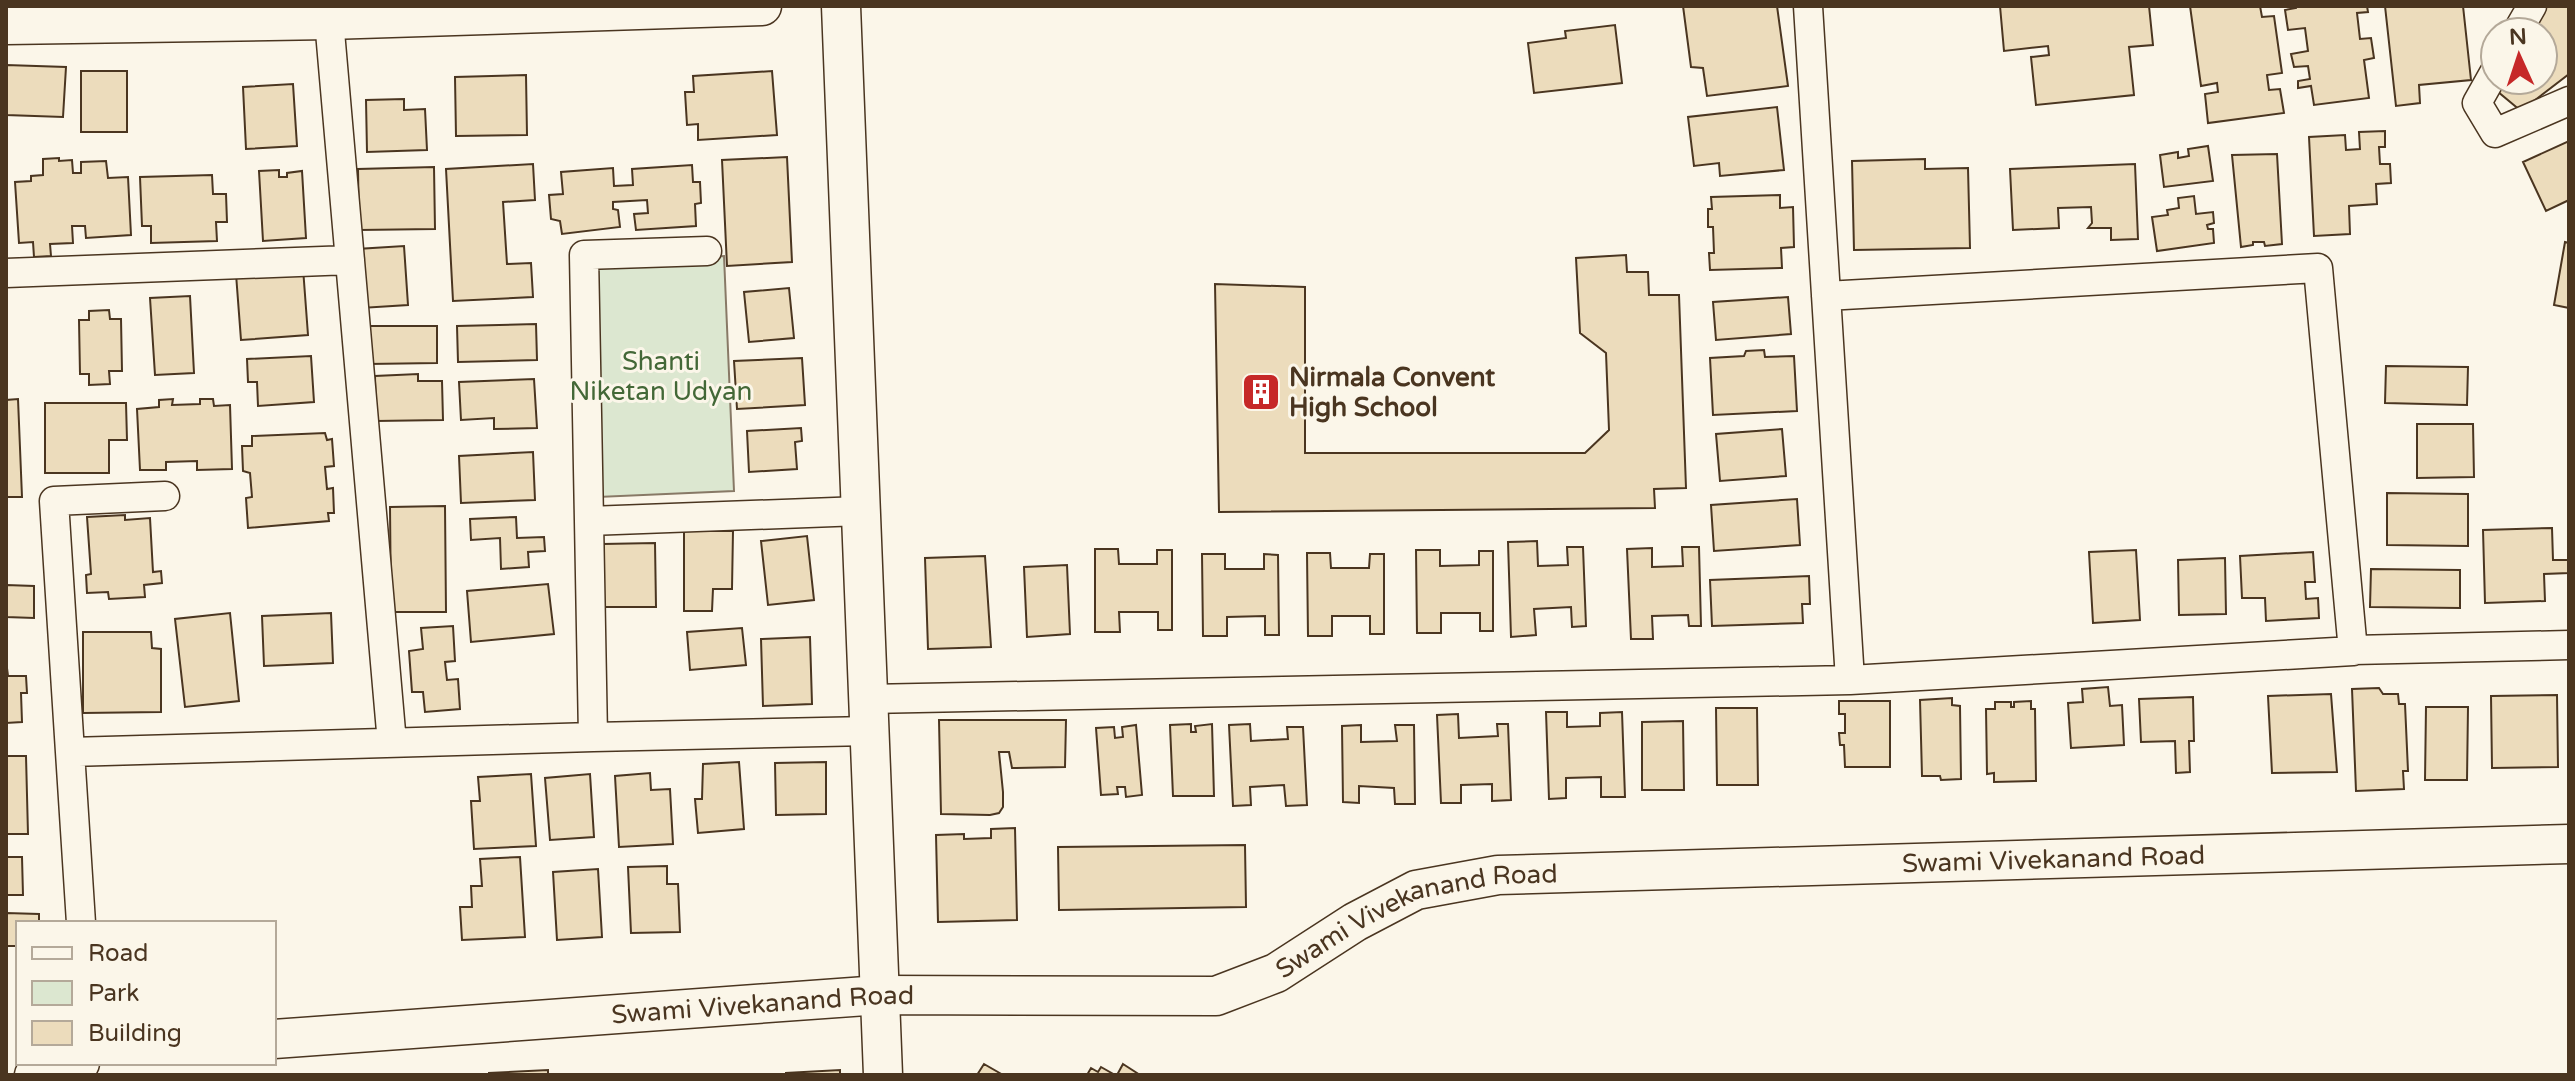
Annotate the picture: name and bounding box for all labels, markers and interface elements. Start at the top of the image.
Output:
north arrow [2479,16,2559,96]
text: N [2509,24,2528,50]
park label: Shanti Niketan Udyan [570,346,752,407]
place label: Nirmala Convent High School [1289,362,1495,423]
building icon: Nirmala Convent High School [1240,371,1282,413]
street label: Swami Vivekanand Road [1902,840,2206,879]
street label: Swami Vivekanand Road [1270,858,1558,985]
legend [16,921,276,1065]
text: Road [88,939,148,968]
text: Park [88,979,139,1008]
street label: Swami Vivekanand Road [610,980,914,1030]
text: Building [88,1019,182,1048]

